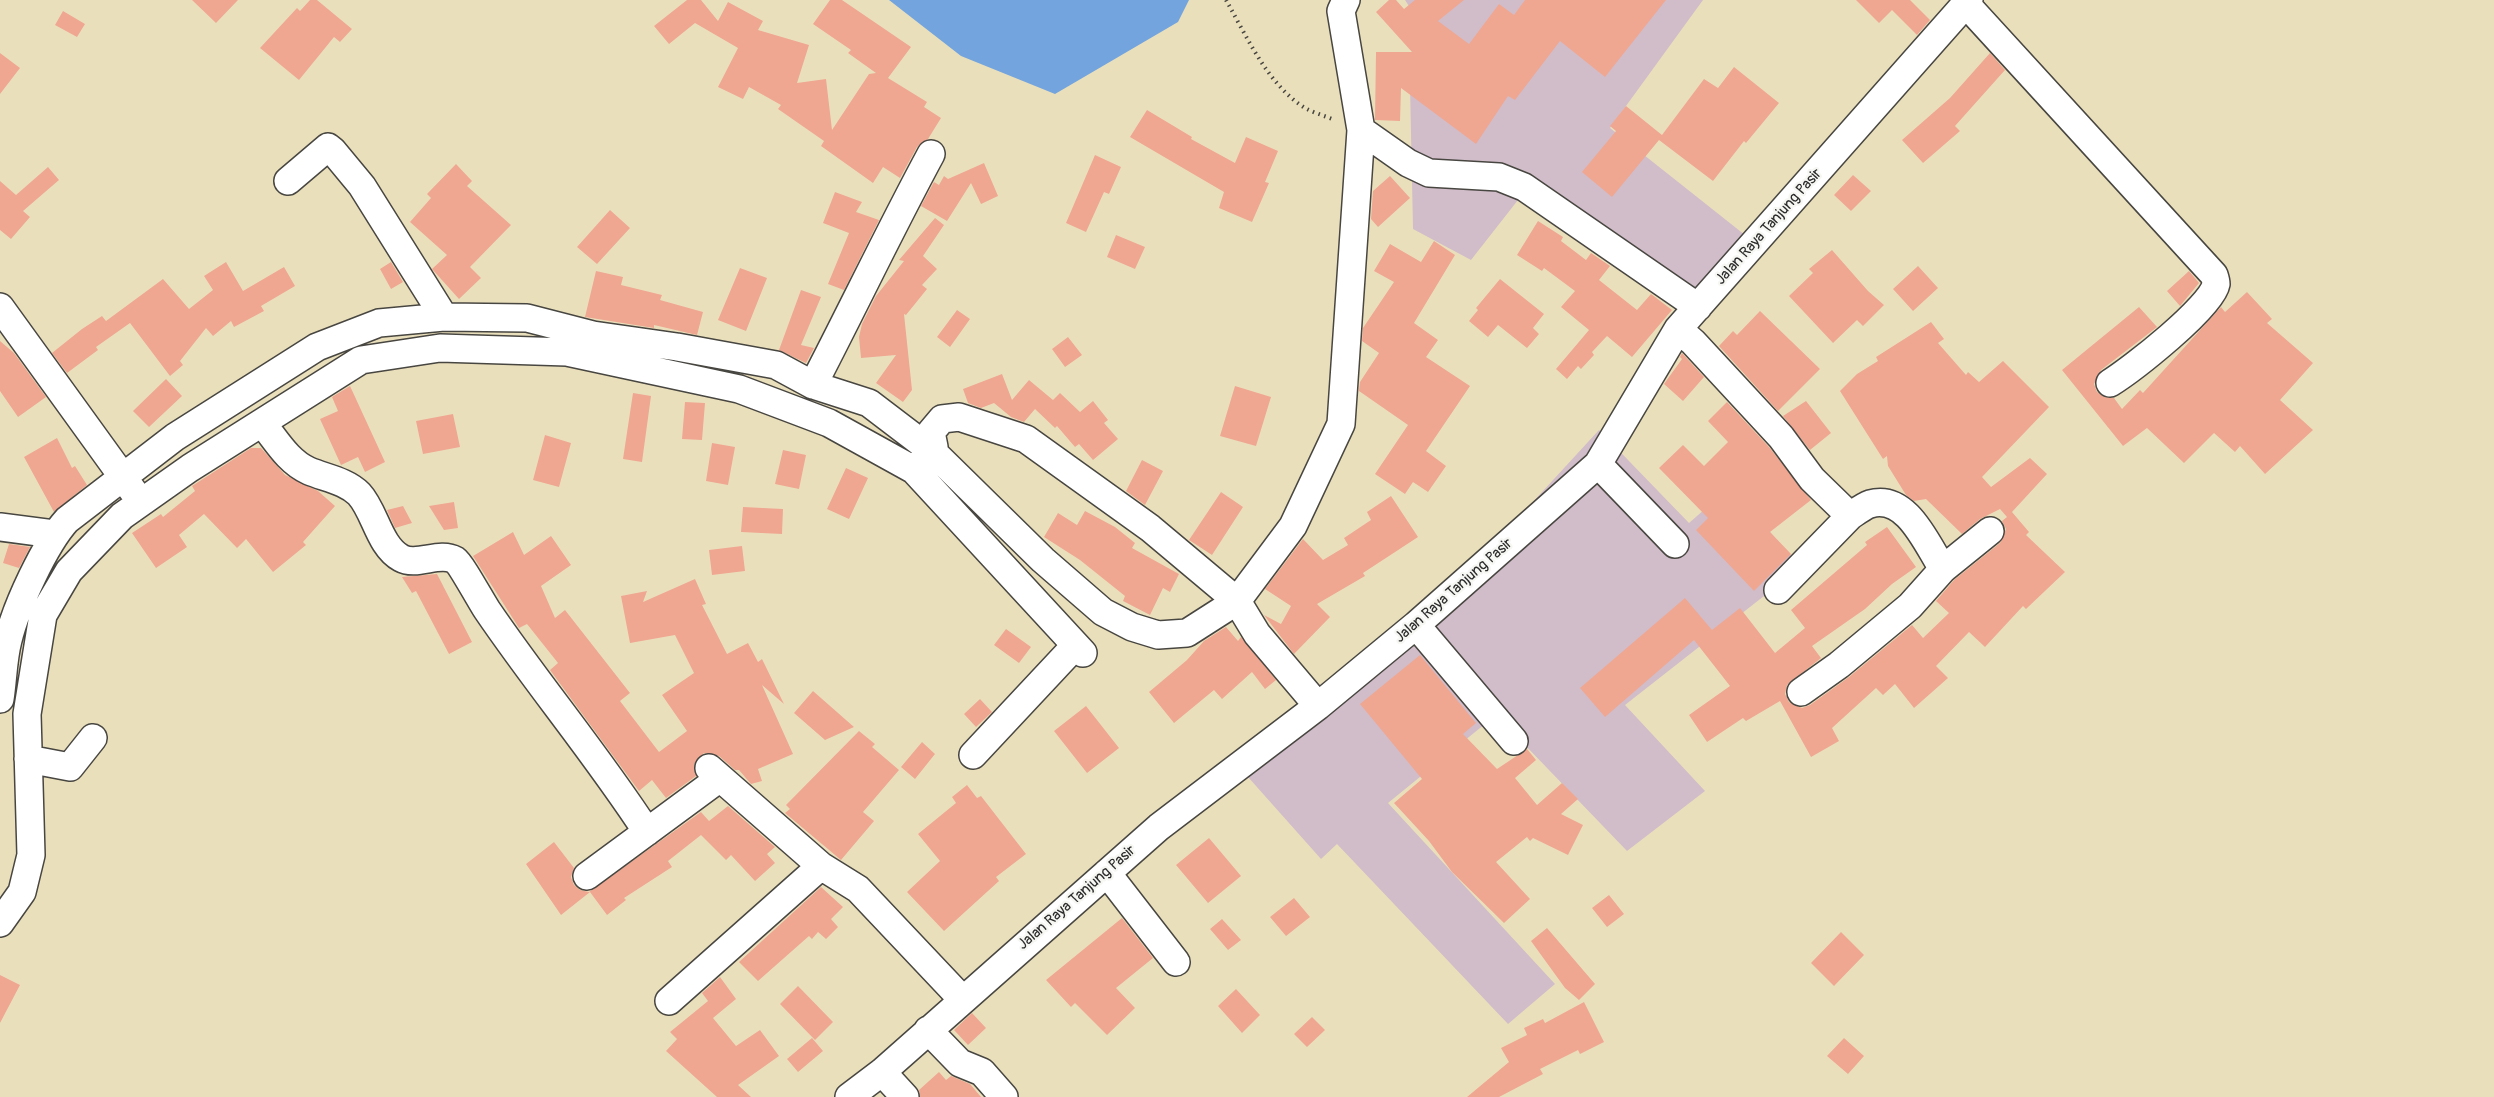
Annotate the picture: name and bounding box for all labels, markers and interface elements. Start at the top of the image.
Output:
street label: Jalan Raya Tanjung Pasir [1712,165,1826,289]
street label: Jalan Raya Tanjung Pasir [1391,535,1517,647]
street label: Jalan Raya Tanjung Pasir [1014,842,1140,954]

